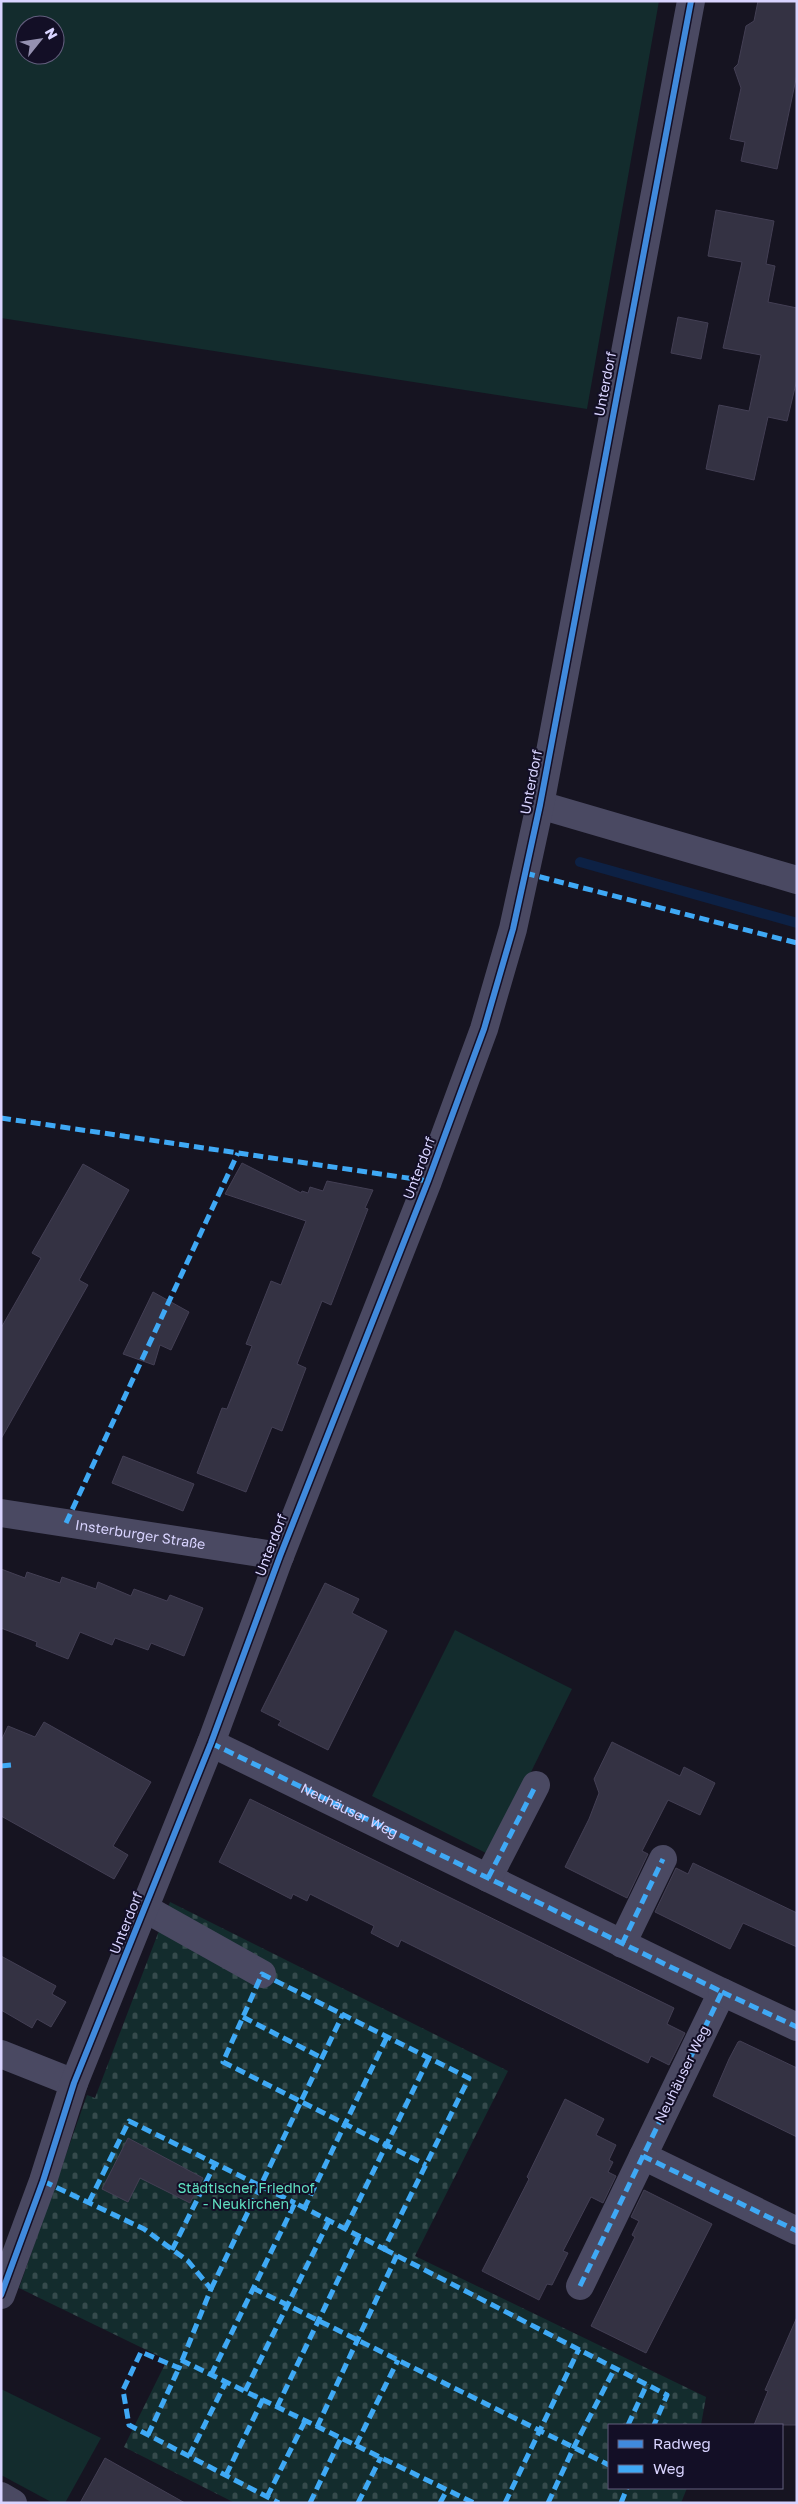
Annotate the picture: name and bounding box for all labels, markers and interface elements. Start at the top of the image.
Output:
north arrow [15,15,65,65]
text: N [42,24,62,42]
street label: Unterdorf [590,350,619,418]
street label: Unterdorf [516,748,545,816]
street label: Unterdorf [399,1134,438,1201]
street label: Unterdorf [251,1511,290,1578]
street label: Insterburger Straße [74,1516,207,1552]
street label: Neuhäuser Weg [298,1779,401,1841]
street label: Unterdorf [105,1889,146,1956]
street label: Neuhäuser Weg [651,2022,712,2125]
park label: Städtischer Friedhof - Neukirchen [177,2179,315,2212]
legend [608,2424,783,2489]
text: Radweg [653,2434,711,2452]
text: Weg [653,2459,685,2477]

